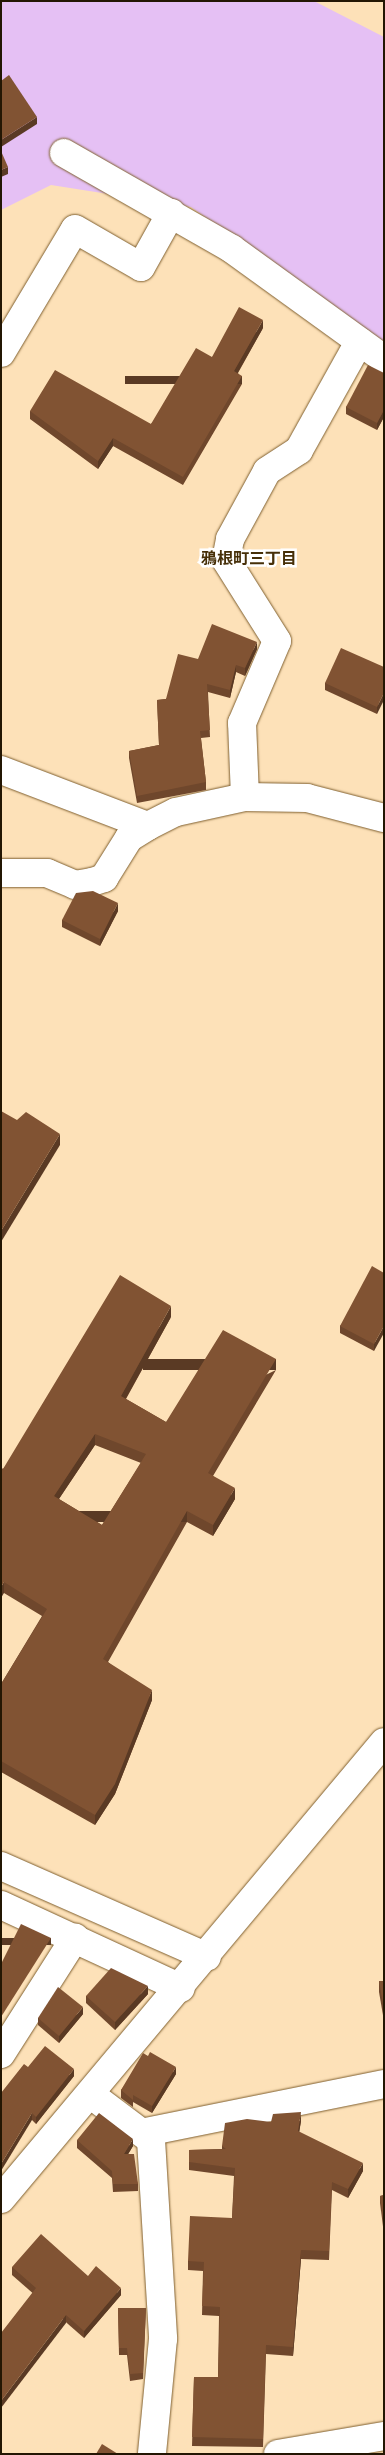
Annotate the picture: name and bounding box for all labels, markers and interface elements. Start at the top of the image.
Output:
district label: 鴉根町三丁目 [201,548,297,568]

